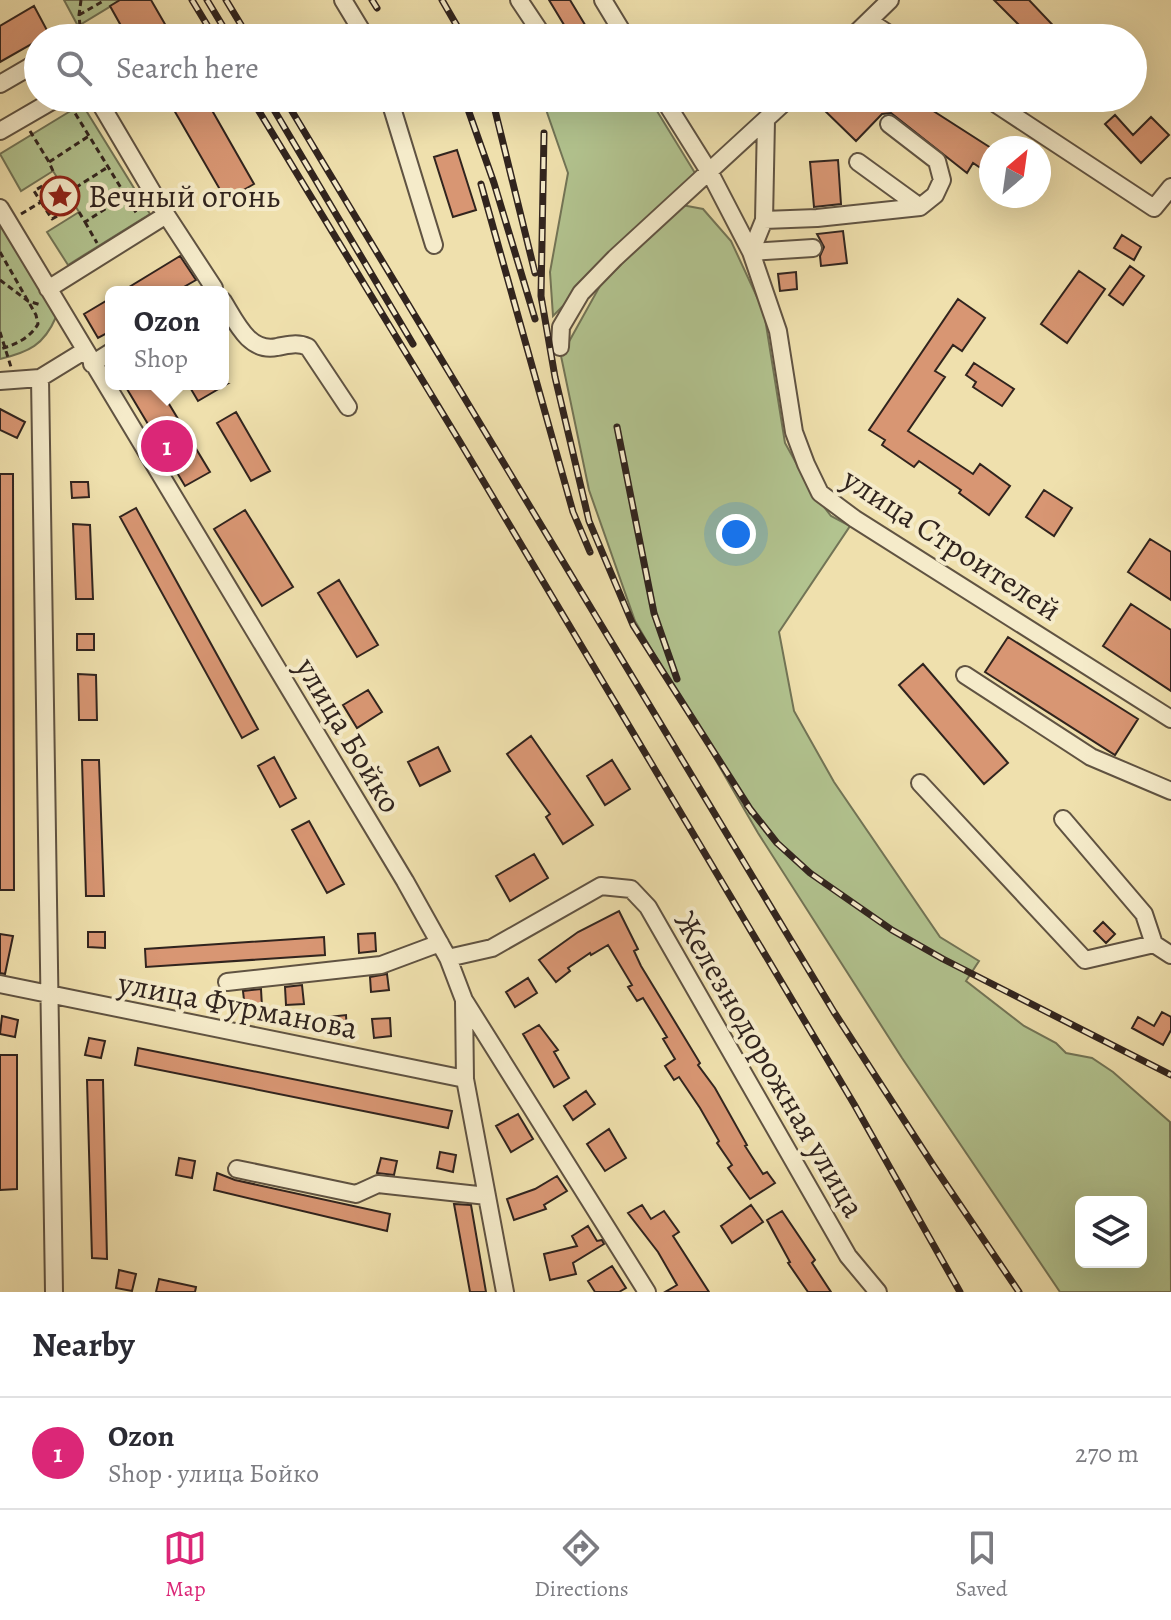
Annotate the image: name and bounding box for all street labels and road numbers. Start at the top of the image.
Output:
street label: улица Строителей [833,456,1070,631]
street label: улица Бойко [285,648,413,821]
street label: Железнодорожная улица [664,903,876,1226]
street label: улица Фурманова [114,960,362,1050]

